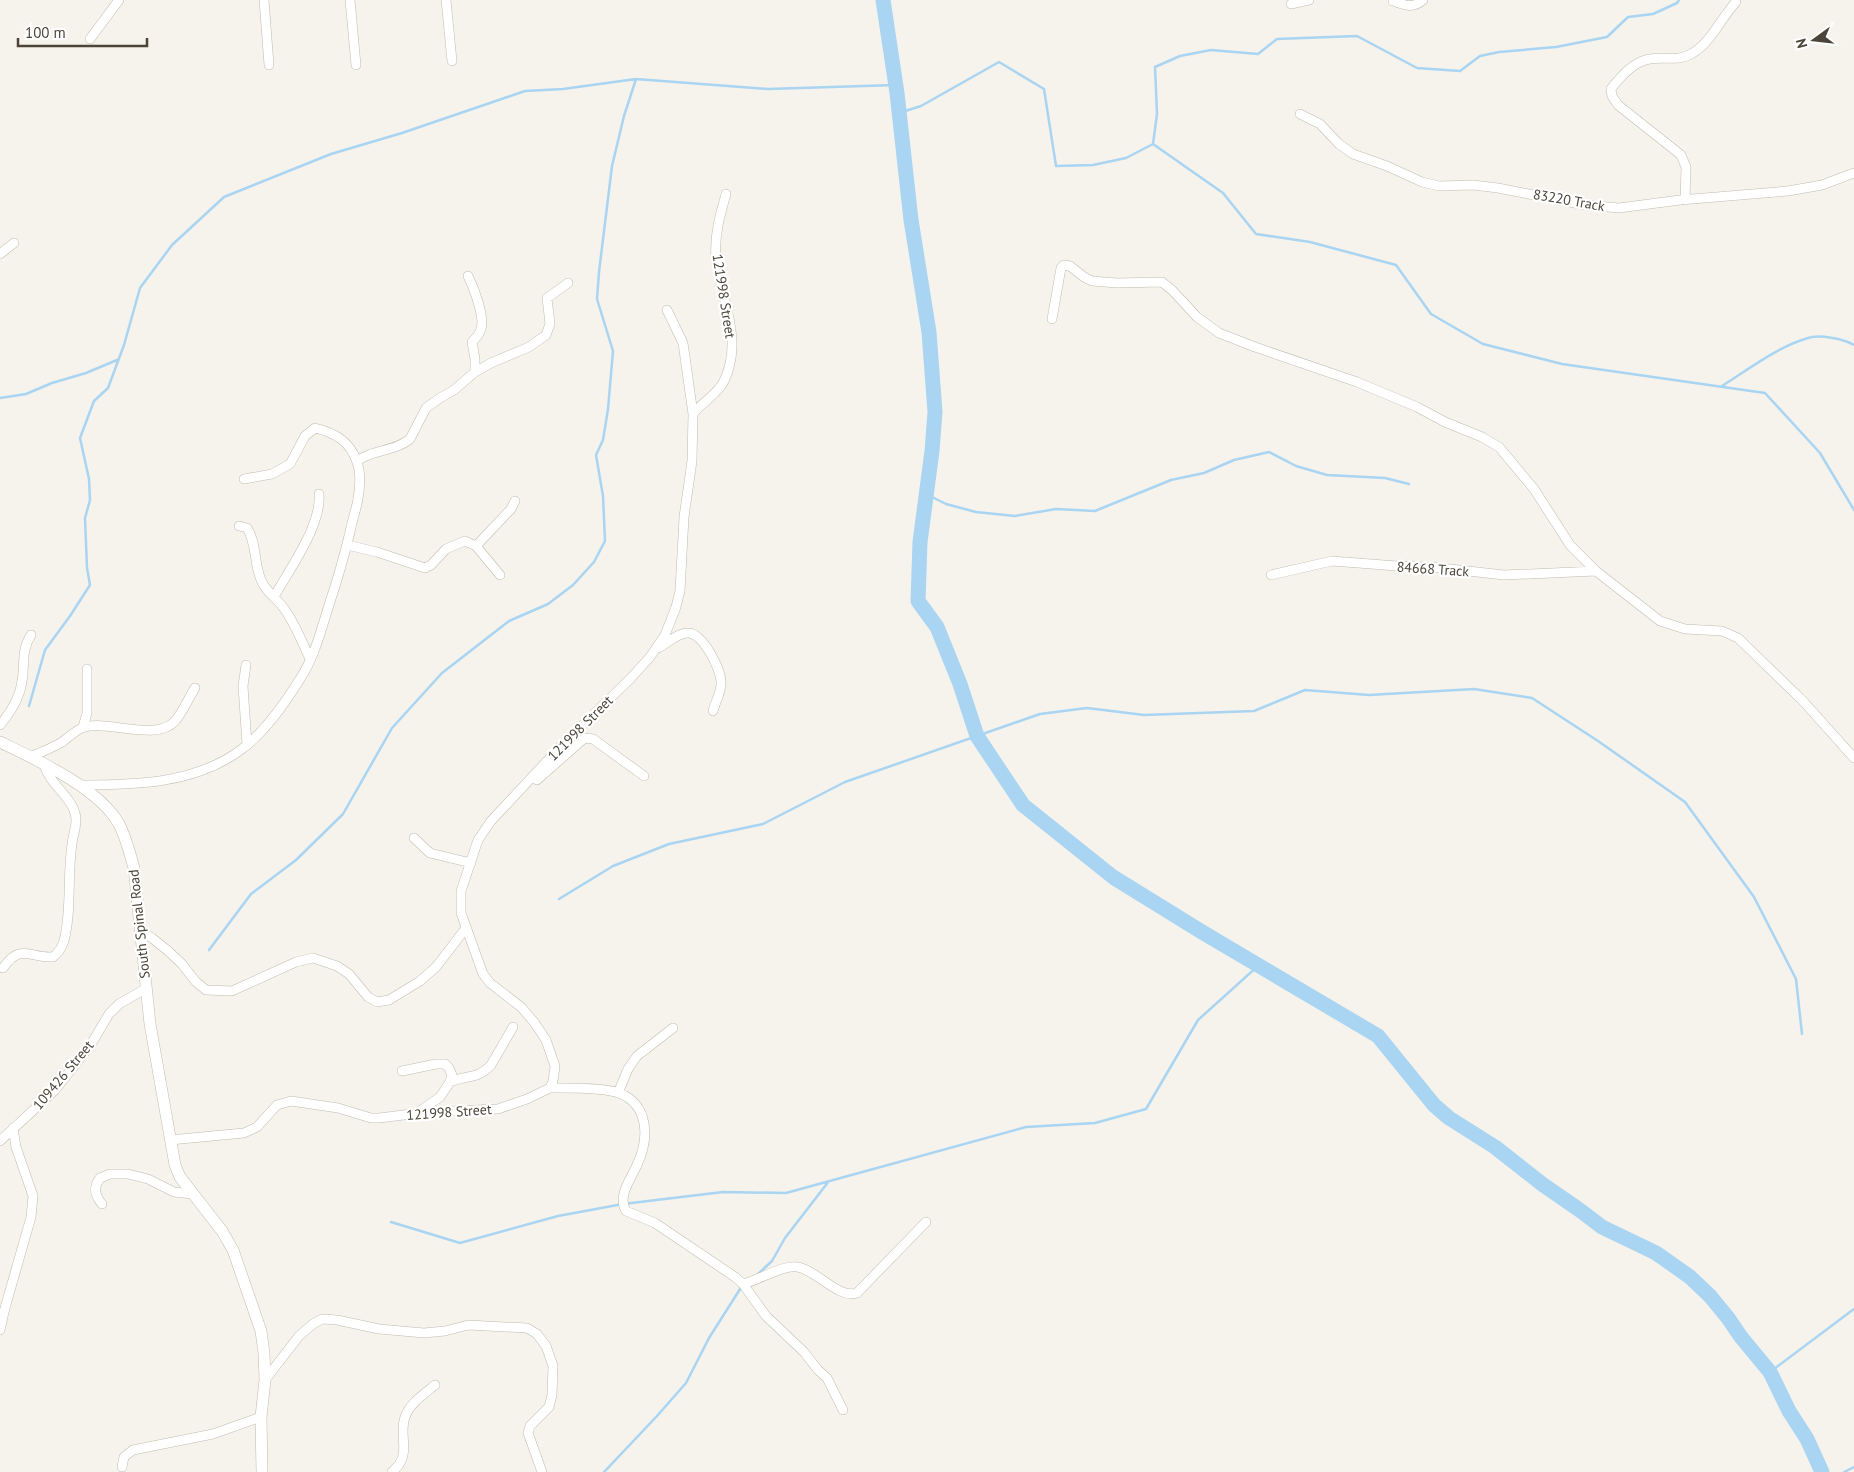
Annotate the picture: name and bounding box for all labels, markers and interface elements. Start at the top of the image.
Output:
scale bar [18,15,146,47]
north arrow [1789,15,1839,65]
text: 100 m [25,23,66,42]
text: N [1792,37,1811,50]
street label: 83220 Track [1532,185,1607,215]
street label: 121998 Street [708,252,740,340]
street label: 84668 Track [1396,557,1470,581]
street label: 121998 Street [543,691,617,765]
street label: South Spinal Road [124,869,154,979]
street label: 109426 Street [29,1036,97,1113]
street label: 121998 Street [406,1100,492,1124]

